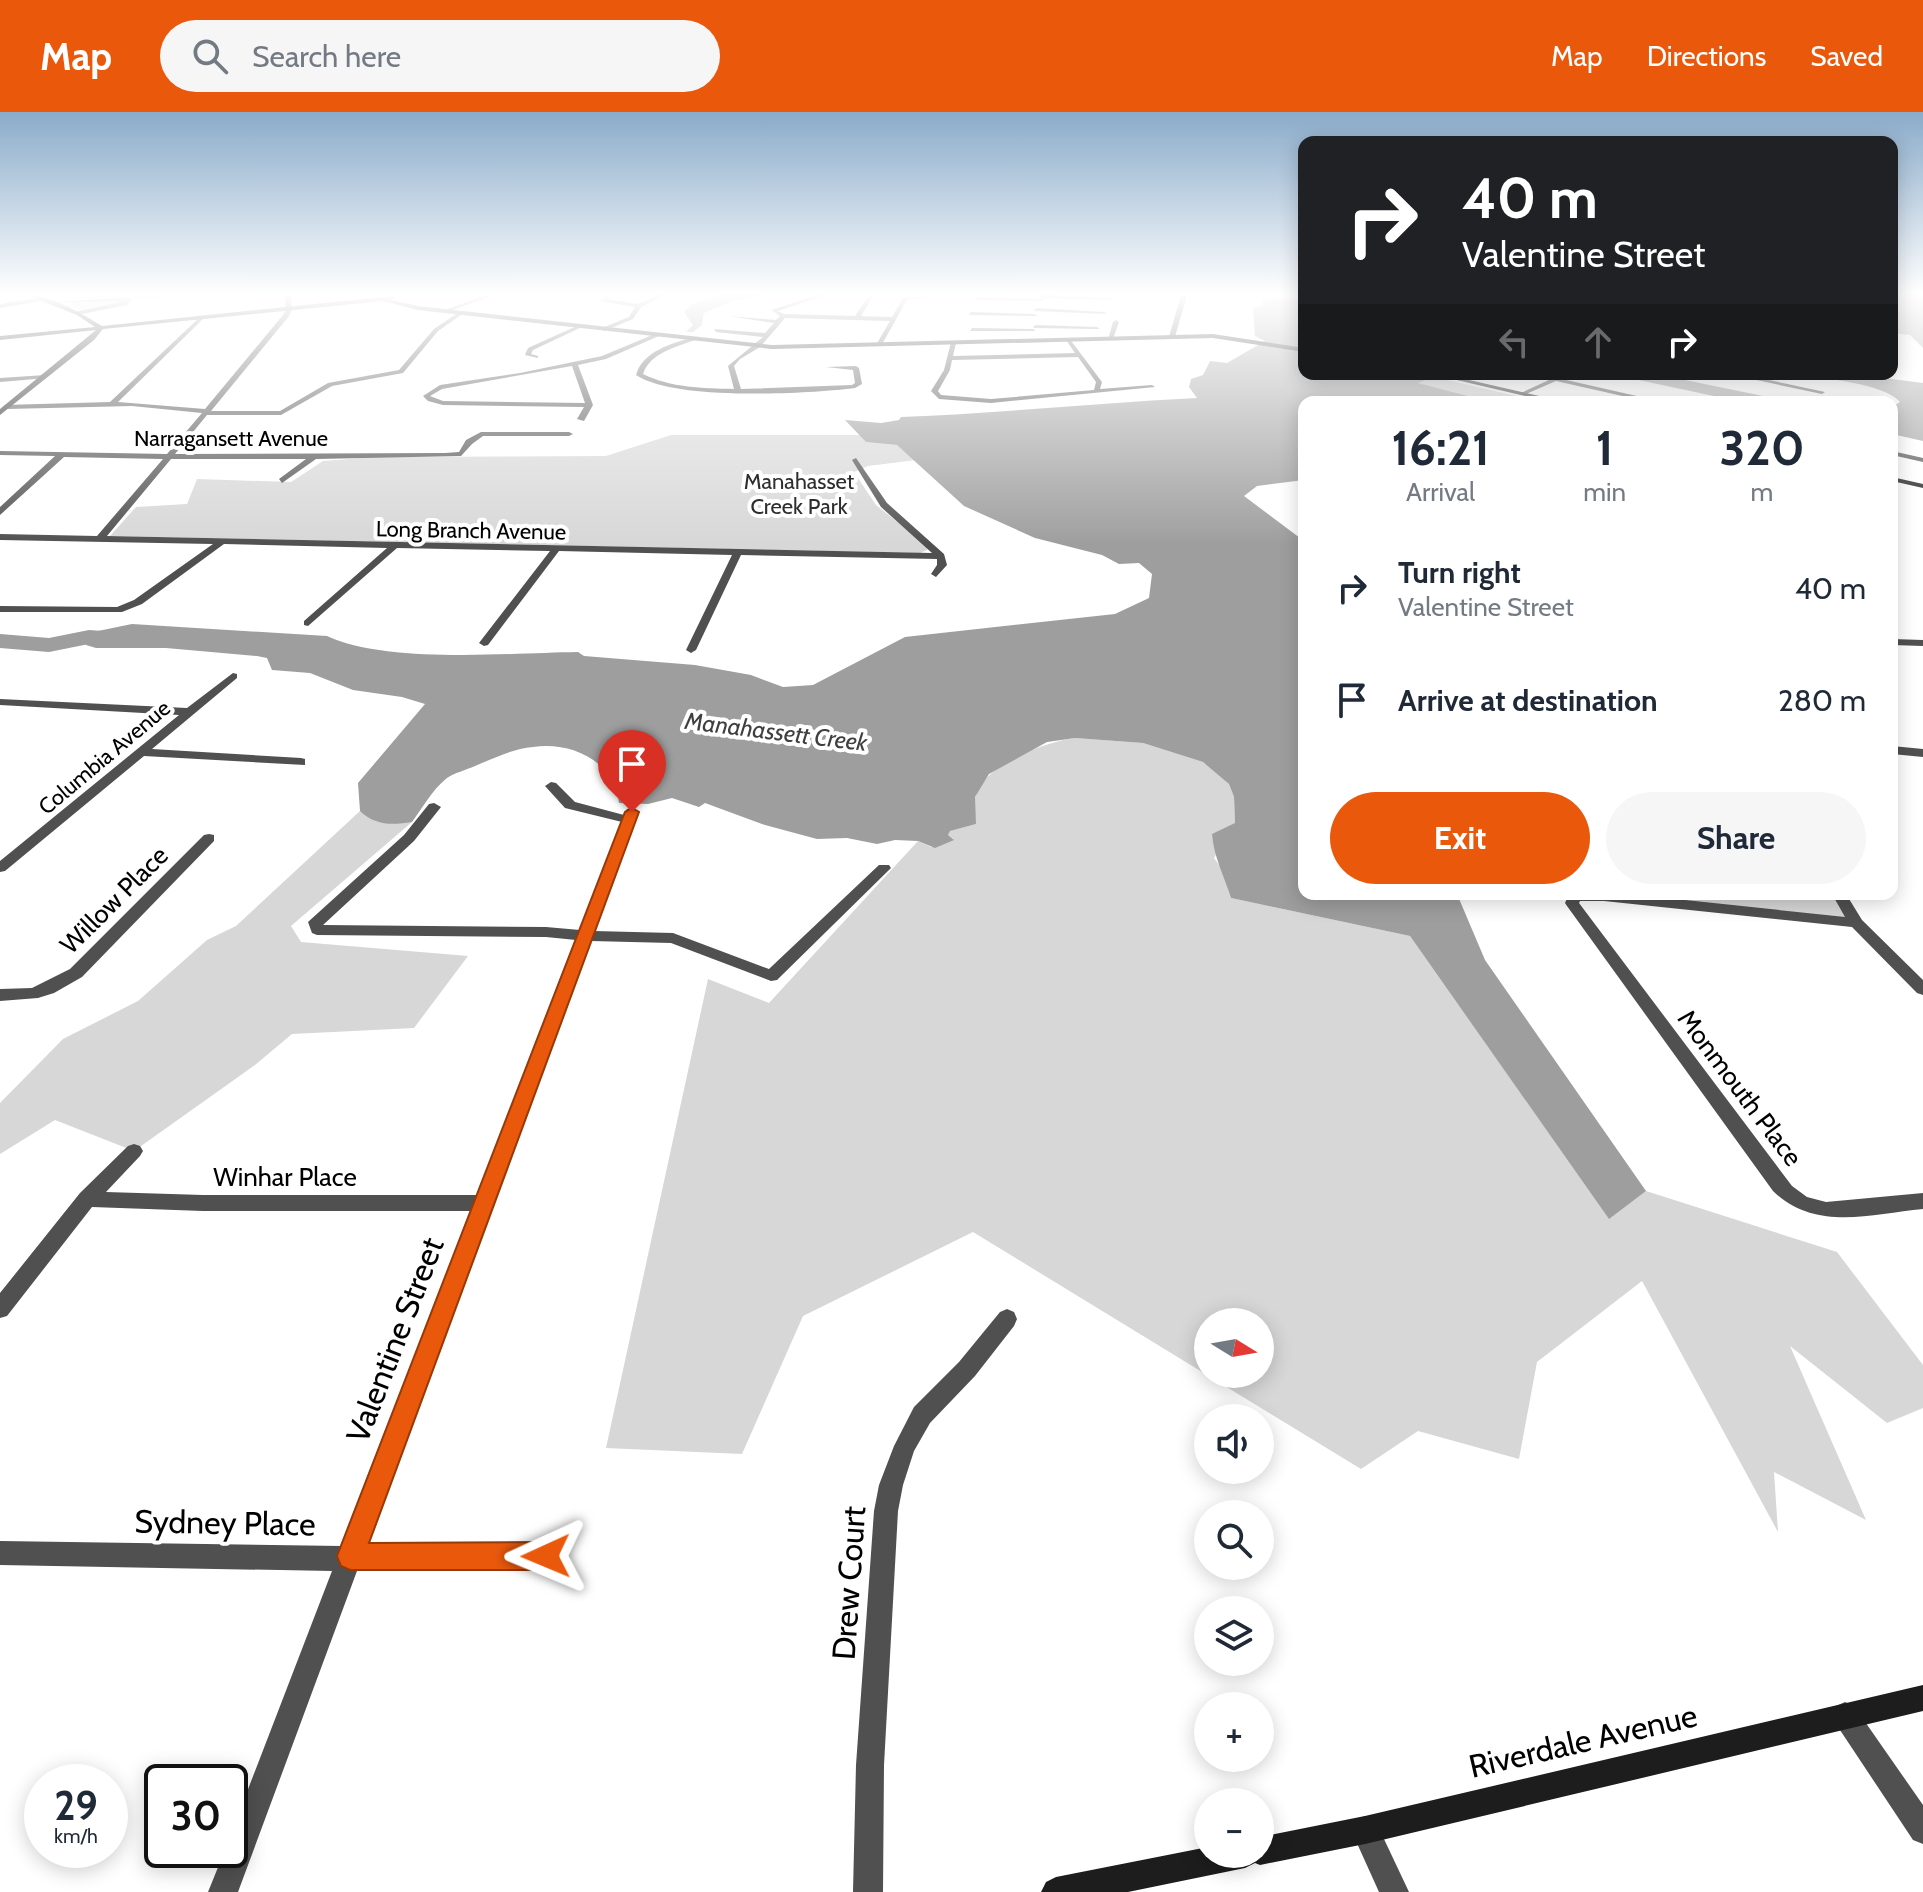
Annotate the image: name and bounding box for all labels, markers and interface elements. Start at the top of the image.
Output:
search box [160,20,720,92]
text: Map [40,33,112,80]
icon: search [188,34,232,78]
text: Search here [252,38,401,75]
text: Map [1551,39,1603,73]
text: Directions [1647,39,1766,73]
text: Saved [1810,39,1883,73]
text: 40 m [1462,164,1598,232]
icon: right [1330,168,1434,272]
text: Valentine Street [1462,232,1705,276]
icon: left [1492,320,1536,364]
icon: ahead [1576,320,1620,364]
icon: right [1660,320,1704,364]
text: 16:21 [1391,419,1490,477]
text: 1 [1596,419,1613,477]
text: 320 [1719,419,1805,477]
street label: Narragansett Avenue [134,425,328,452]
park label: Manahasset Creek Park [744,468,855,520]
text: Arrival [1406,476,1475,508]
text: min [1583,476,1626,508]
text: m [1751,476,1773,508]
street label: Long Branch Avenue [376,515,566,546]
text: Turn right [1398,554,1521,591]
icon: right [1330,566,1374,610]
text: 40 m [1795,570,1866,607]
text: Valentine Street [1398,591,1574,623]
icon: arrive [1330,678,1374,722]
text: Arrive at destination [1398,682,1658,719]
text: 280 m [1778,682,1866,719]
street label: Columbia Avenue [33,694,176,820]
water label: Manahassett Creek [682,706,870,757]
pin [598,730,666,812]
icon: arrive [610,742,654,786]
button: Exit [1330,792,1590,884]
button: Share [1606,792,1866,884]
street label: Willow Place [53,839,175,961]
street label: Monmouth Place [1671,1004,1809,1172]
street label: Winhar Place [213,1161,357,1193]
street label: Valentine Street [338,1232,452,1448]
north arrow [1194,1308,1274,1388]
map controls [1194,1308,1274,1868]
button: sound [1194,1404,1274,1484]
button: search [1194,1500,1274,1580]
street label: Sydney Place [134,1501,316,1544]
street label: Drew Court [824,1505,873,1661]
position arrow [504,1514,588,1598]
button: layers [1194,1596,1274,1676]
button: + [1194,1692,1274,1772]
street label: Riverdale Avenue [1465,1695,1701,1786]
speed limit sign: 30 [144,1764,248,1868]
text: 29 [54,1781,98,1830]
button: − [1194,1788,1274,1868]
text: km/h [54,1824,98,1848]

